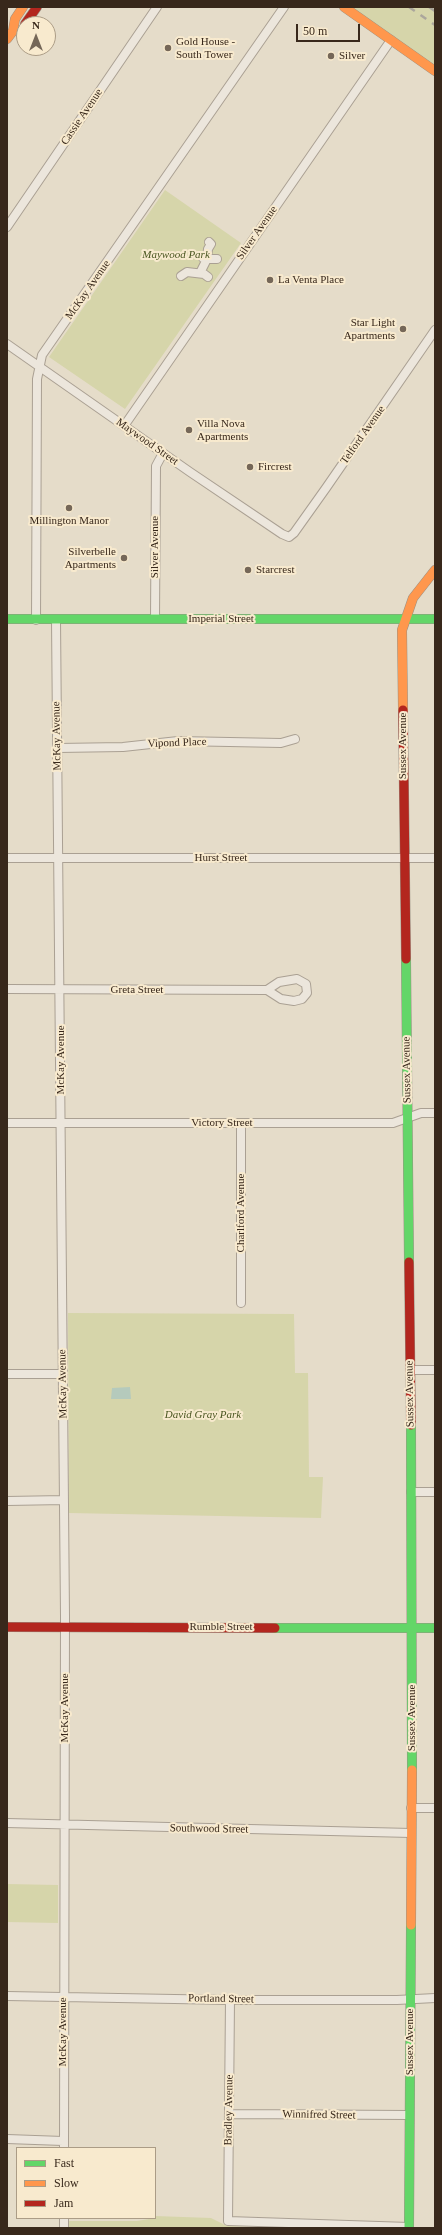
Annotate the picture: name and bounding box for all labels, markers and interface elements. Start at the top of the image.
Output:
north arrow [16,16,56,56]
scale bar [298,16,362,42]
text: N [32,19,40,31]
text: 50 m [303,24,327,38]
place label: Gold House - South Tower [176,35,235,61]
marker: Gold House - South Tower [163,43,173,53]
place label: Silver [339,49,365,63]
marker: Silver [326,51,336,61]
street label: Cassie Avenue [58,86,106,148]
street label: Silver Avenue [234,204,280,262]
park label: Maywood Park [142,248,210,262]
street label: McKay Avenue [63,258,113,322]
place label: La Venta Place [278,273,344,287]
marker: La Venta Place [265,275,275,285]
place label: Star Light Apartments [344,316,395,342]
marker: Star Light Apartments [398,324,408,334]
street label: Telford Avenue [338,403,388,467]
street label: Maywood Street [113,416,181,468]
place label: Villa Nova Apartments [197,417,248,443]
marker: Villa Nova Apartments [184,425,194,435]
place label: Fircrest [258,460,292,474]
marker: Fircrest [245,462,255,472]
marker: Millington Manor [64,503,74,513]
place label: Millington Manor [29,514,109,528]
street label: Silver Avenue [148,516,162,578]
place label: Silverbelle Apartments [65,545,116,571]
marker: Silverbelle Apartments [119,553,129,563]
place label: Starcrest [256,563,294,577]
marker: Starcrest [243,565,253,575]
street label: Imperial Street [188,612,254,626]
street label: McKay Avenue [50,701,64,771]
street label: Sussex Avenue [396,713,410,779]
street label: Vipond Place [147,735,207,751]
street label: Hurst Street [195,851,247,865]
street label: Greta Street [111,983,163,997]
street label: McKay Avenue [54,1025,68,1095]
street label: Sussex Avenue [400,1037,414,1103]
street label: Victory Street [191,1116,253,1130]
street label: Charlford Avenue [234,1174,248,1252]
street label: McKay Avenue [56,1349,70,1419]
street label: Sussex Avenue [403,1361,417,1427]
park label: David Gray Park [165,1408,241,1422]
street label: Rumble Street [189,1620,253,1634]
street label: McKay Avenue [58,1673,72,1743]
street label: Sussex Avenue [405,1685,419,1751]
street label: Southwood Street [170,1822,248,1836]
street label: Portland Street [188,1992,254,2006]
street label: McKay Avenue [56,1997,70,2067]
street label: Sussex Avenue [403,2009,417,2075]
street label: Bradley Avenue [222,2074,236,2146]
street label: Winnifred Street [282,2108,356,2122]
legend [16,2147,156,2219]
text: Fast [54,2156,74,2170]
text: Slow [54,2176,79,2190]
text: Jam [54,2196,73,2210]

